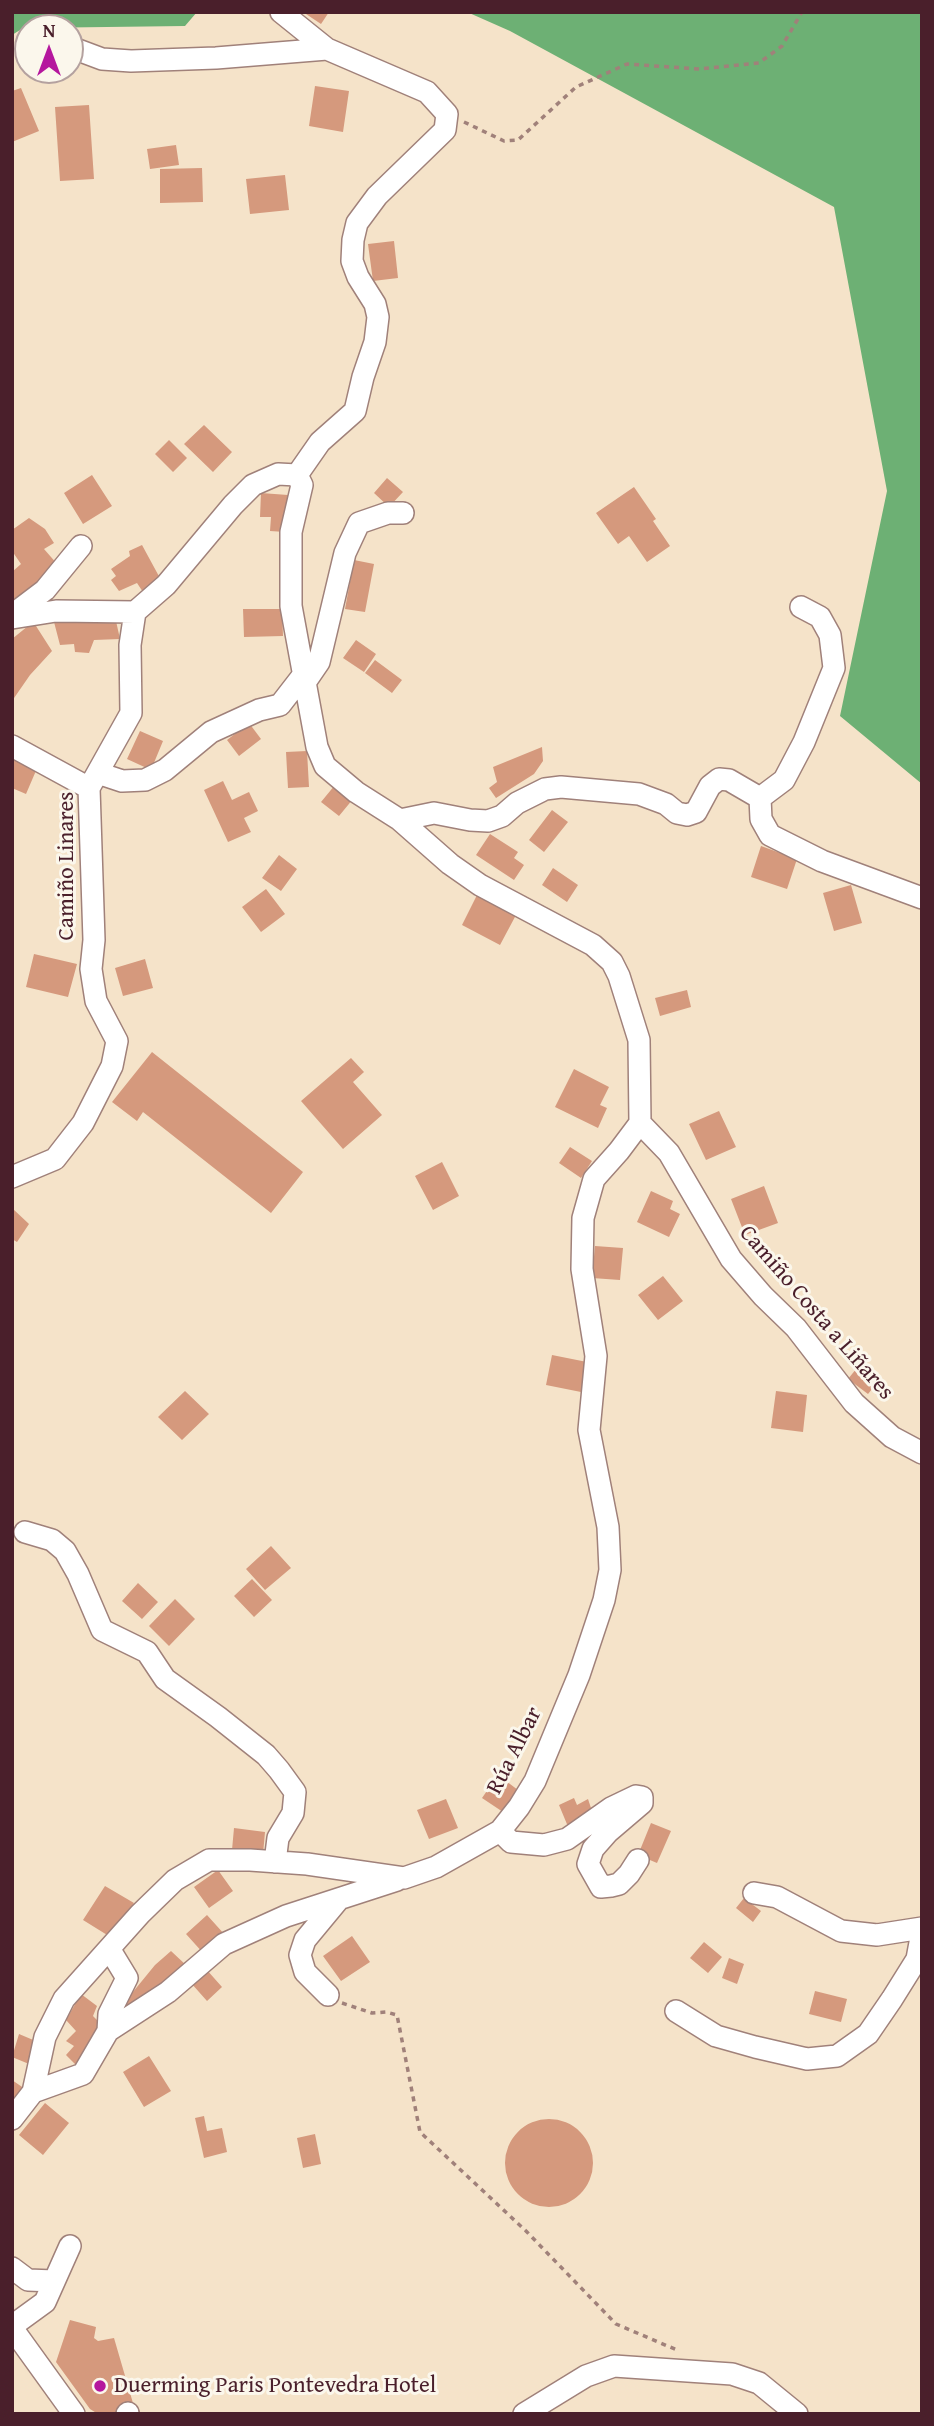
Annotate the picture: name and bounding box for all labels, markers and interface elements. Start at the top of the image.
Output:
north arrow [14,14,84,84]
text: N [43,16,55,44]
street label: Camiño Linares [53,792,81,940]
street label: Camiño Costa a Liñares [733,1220,899,1406]
street label: Rúa Albar [481,1703,549,1799]
place label: Duerming Paris Pontevedra Hotel [114,2372,436,2400]
marker: Duerming Paris Pontevedra Hotel [92,2378,108,2394]

